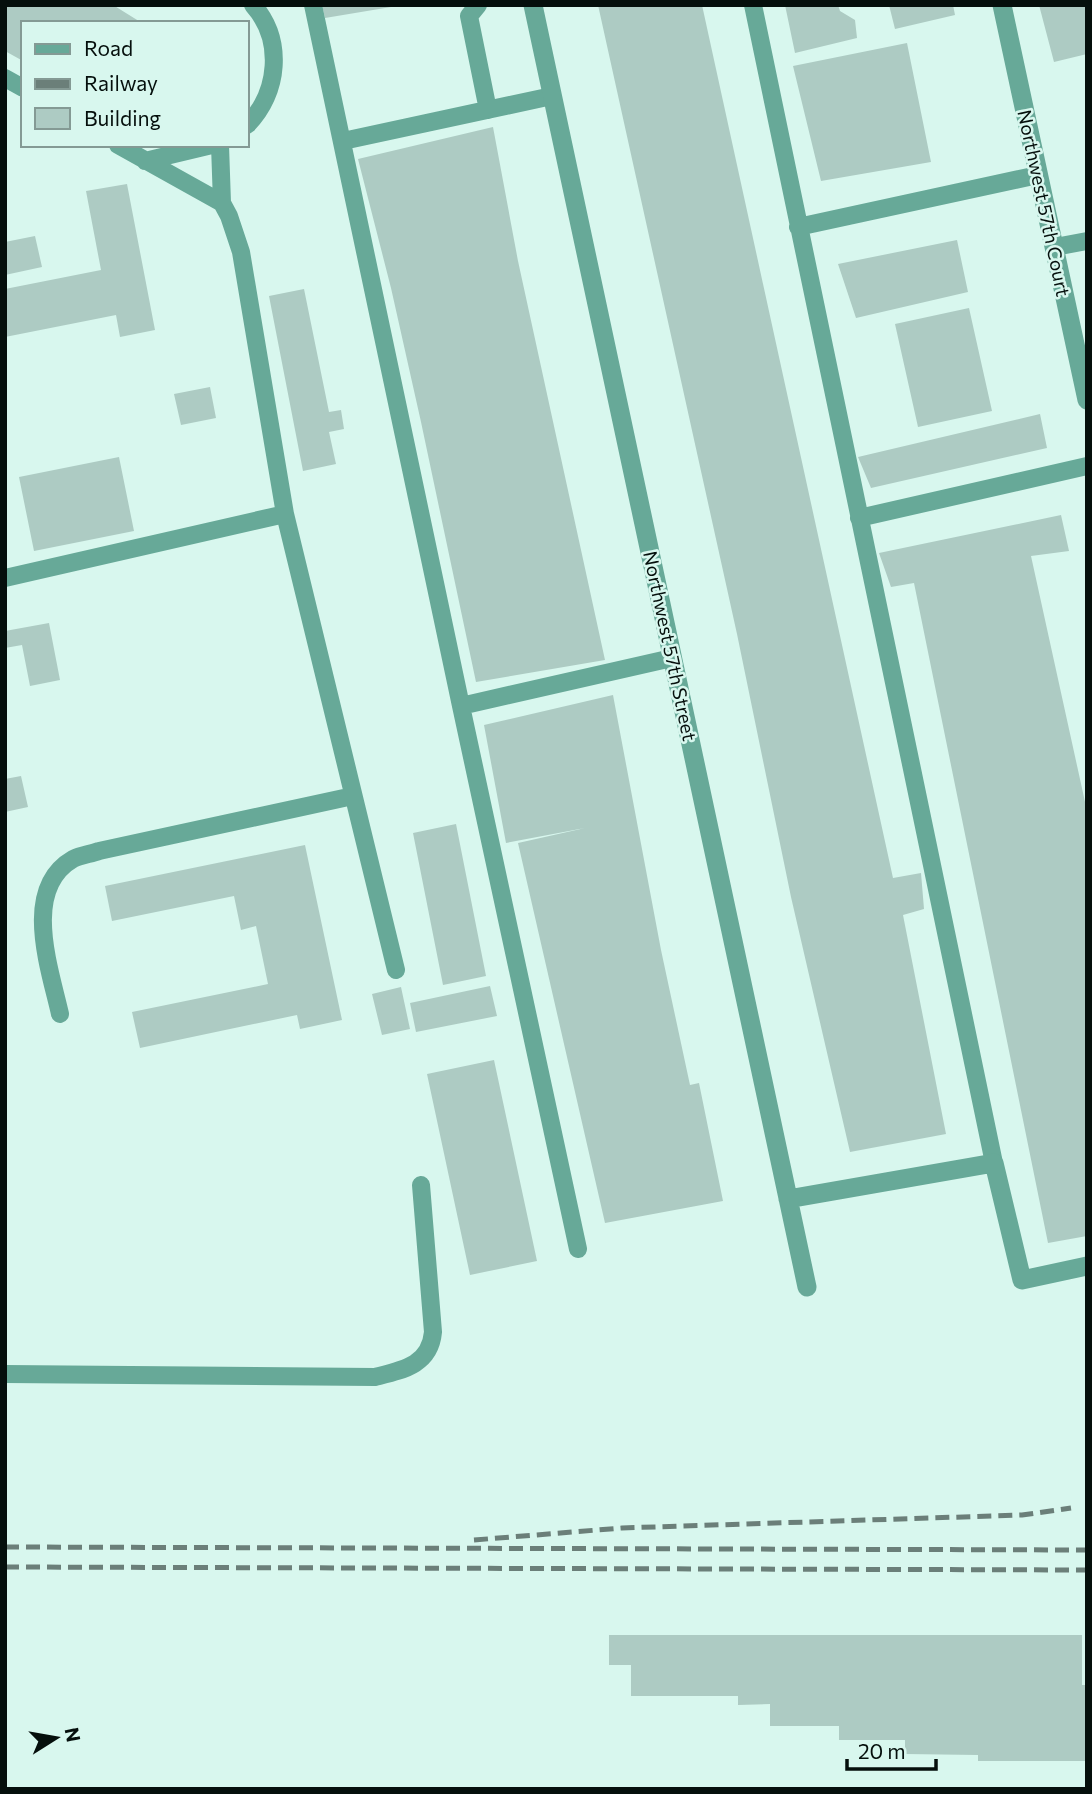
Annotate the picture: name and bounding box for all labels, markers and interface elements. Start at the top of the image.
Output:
legend [21,21,248,147]
text: Road [84,35,133,60]
text: Railway [84,70,158,95]
text: Building [84,105,161,130]
street label: Northwest 57th Court [1013,107,1076,299]
street label: Northwest 57th Street [639,549,702,743]
north arrow [21,1703,91,1773]
text: N [61,1725,86,1744]
scale bar [847,1728,936,1772]
text: 20 m [858,1738,906,1763]

